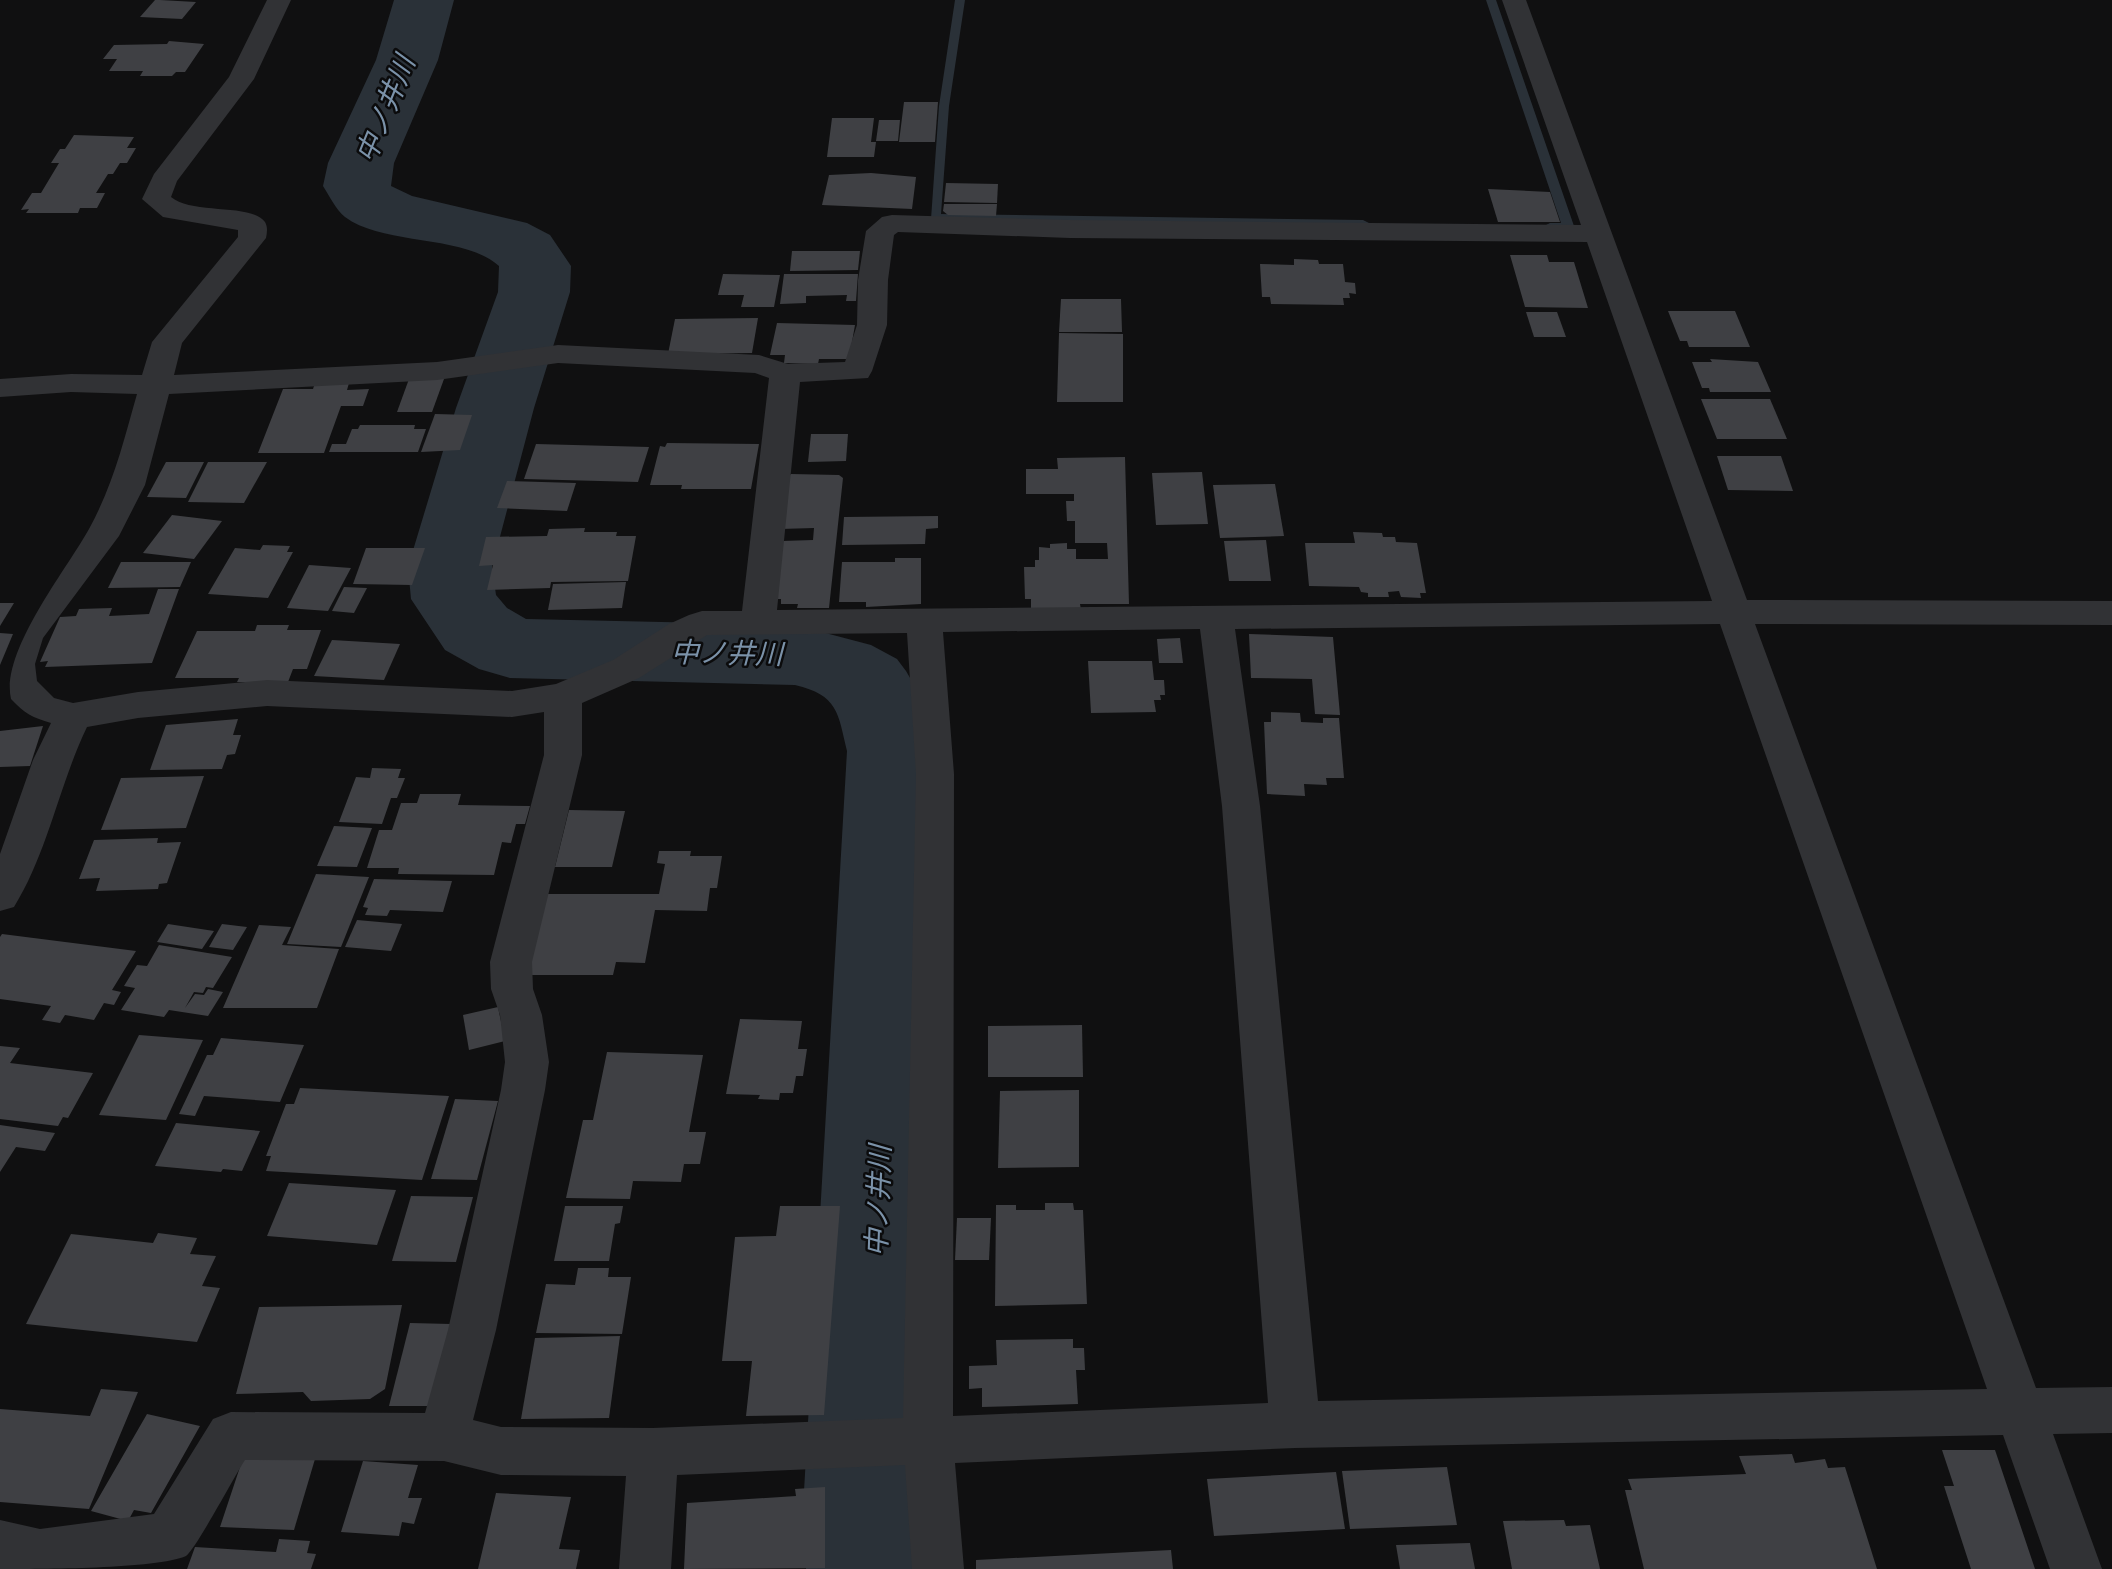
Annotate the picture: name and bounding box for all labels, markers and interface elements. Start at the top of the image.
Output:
water label: 中ノ井川 [350,49,424,168]
water label: 中ノ井川 [671,637,786,672]
water label: 中ノ井川 [861,1142,898,1258]

